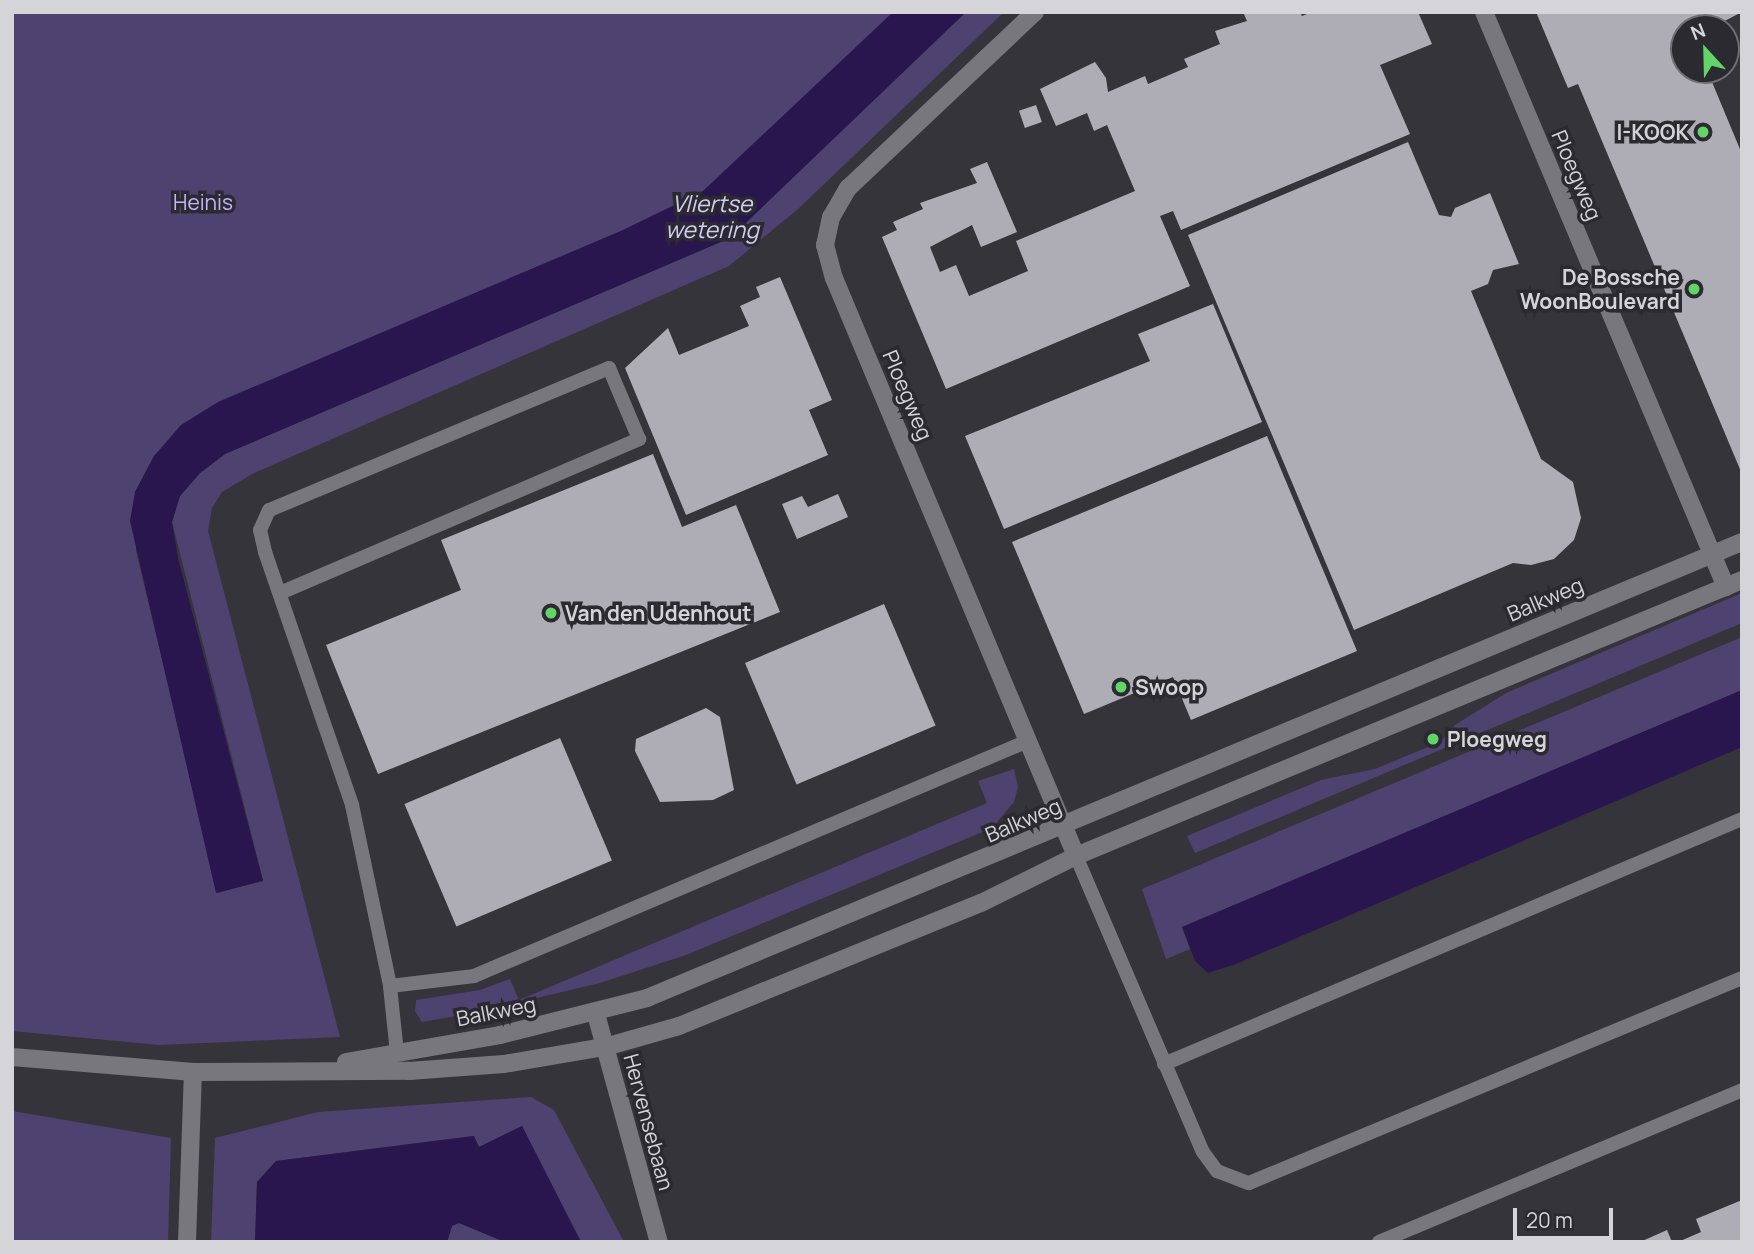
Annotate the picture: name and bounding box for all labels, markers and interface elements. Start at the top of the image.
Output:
north arrow [1670,14,1740,84]
text: N [1687,17,1709,46]
place label: I-KOOK [1616,119,1689,145]
marker: I-KOOK [1695,124,1711,140]
street label: Ploegweg [1547,126,1607,224]
park label: Heinis [173,189,233,215]
water label: Vliertse wetering [665,189,759,243]
place label: De Bossche WoonBoulevard [1520,264,1680,314]
marker: De Bossche WoonBoulevard [1686,281,1702,297]
street label: Ploegweg [878,346,938,444]
street label: Balkweg [1503,572,1587,626]
place label: Van den Udenhout [565,600,751,626]
marker: Van den Udenhout [543,605,559,621]
place label: Swoop [1135,674,1204,700]
marker: Swoop [1113,679,1129,695]
place label: Ploegweg [1447,726,1547,752]
marker: Ploegweg [1425,731,1441,747]
street label: Balkweg [981,793,1065,847]
street label: Balkweg [454,991,538,1031]
street label: Hervensebaan [619,1051,679,1193]
scale bar [1516,1194,1616,1238]
text: 20 m [1526,1206,1573,1234]

